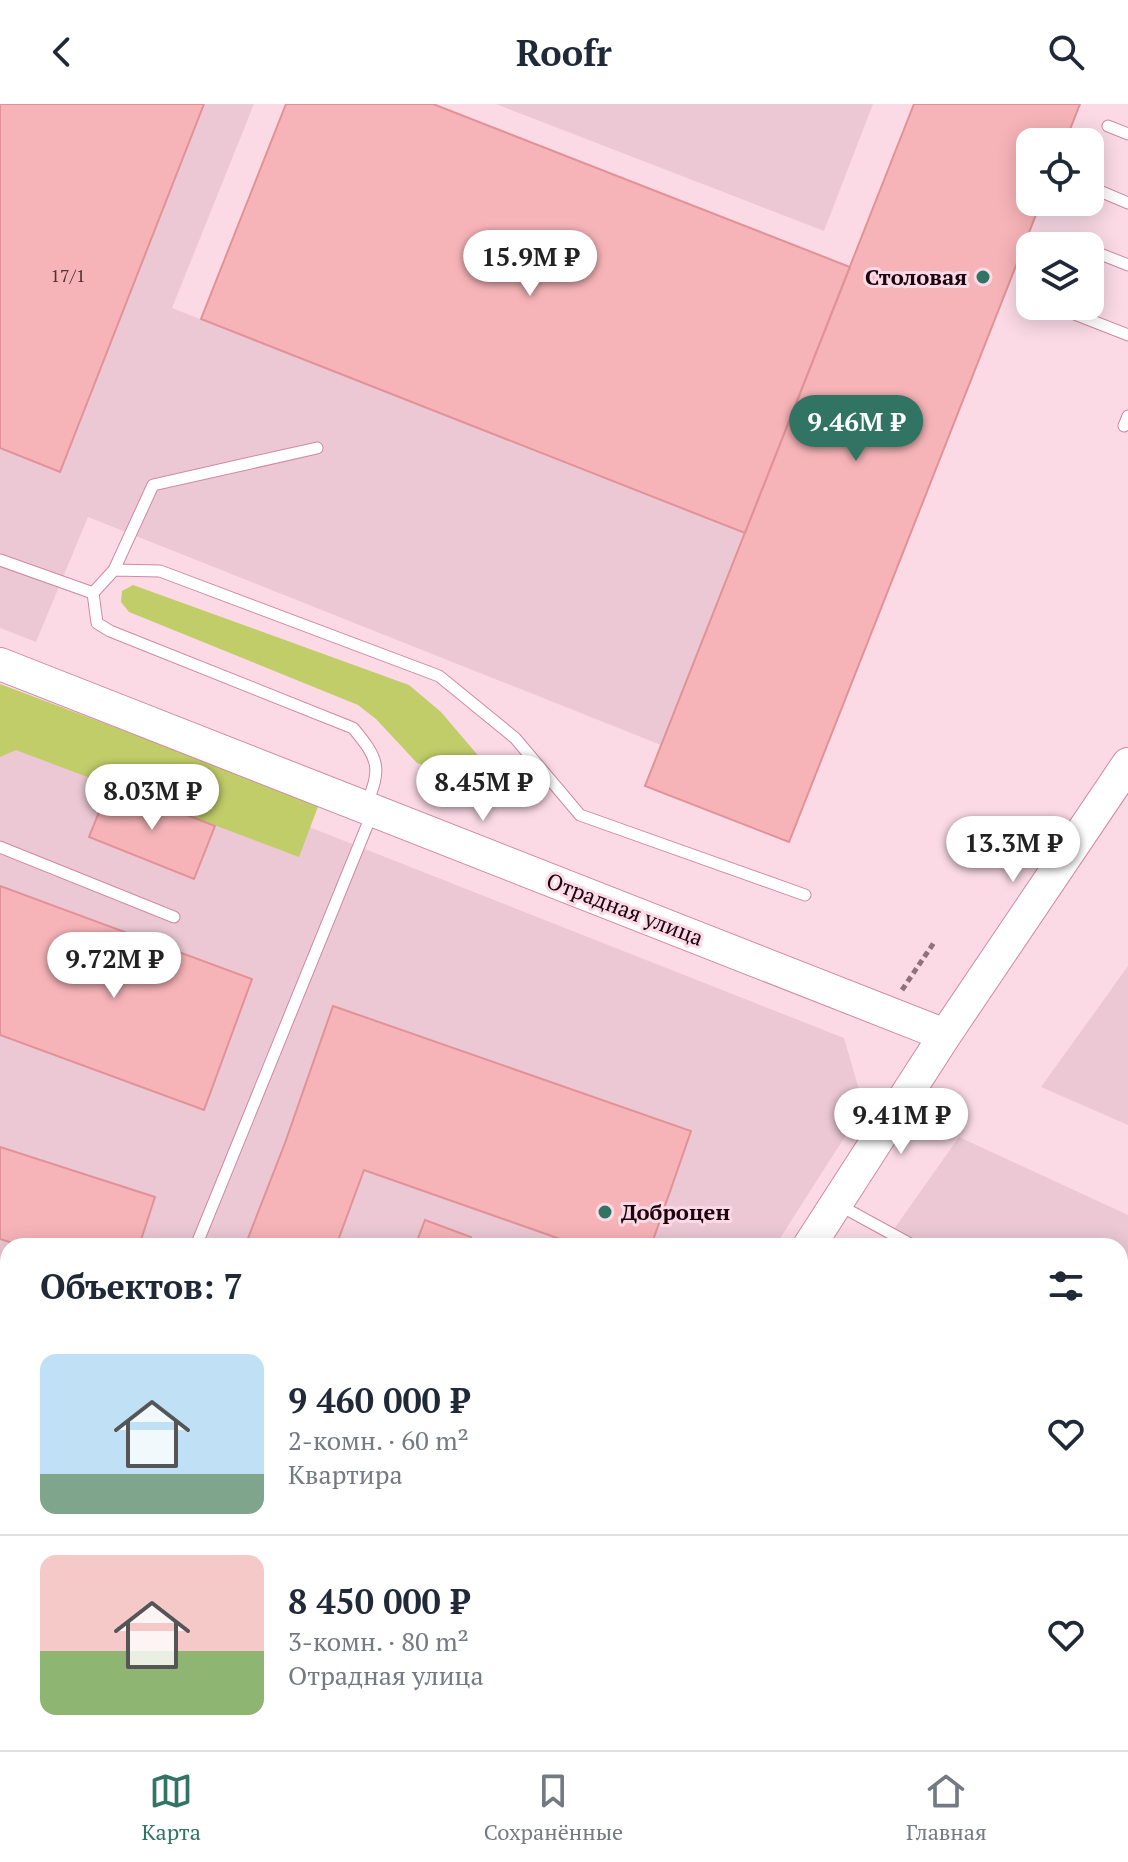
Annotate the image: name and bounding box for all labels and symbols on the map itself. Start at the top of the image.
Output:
pin: 15.9M ₽ [456,230,604,298]
place label: Столовая [865,262,967,291]
house number: 17/1 [51,263,85,287]
marker: Столовая [974,268,992,286]
pin: 9.46M ₽ [782,395,930,463]
pin: 8.45M ₽ [409,755,557,823]
pin: 8.03M ₽ [78,764,226,832]
pin: 13.3M ₽ [939,816,1087,884]
street label: Отрадная улица [543,865,708,952]
pin: 9.72M ₽ [40,932,188,1000]
pin: 9.41M ₽ [827,1088,975,1156]
place label: Доброцен [621,1197,730,1226]
marker: Доброцен [596,1203,614,1221]

